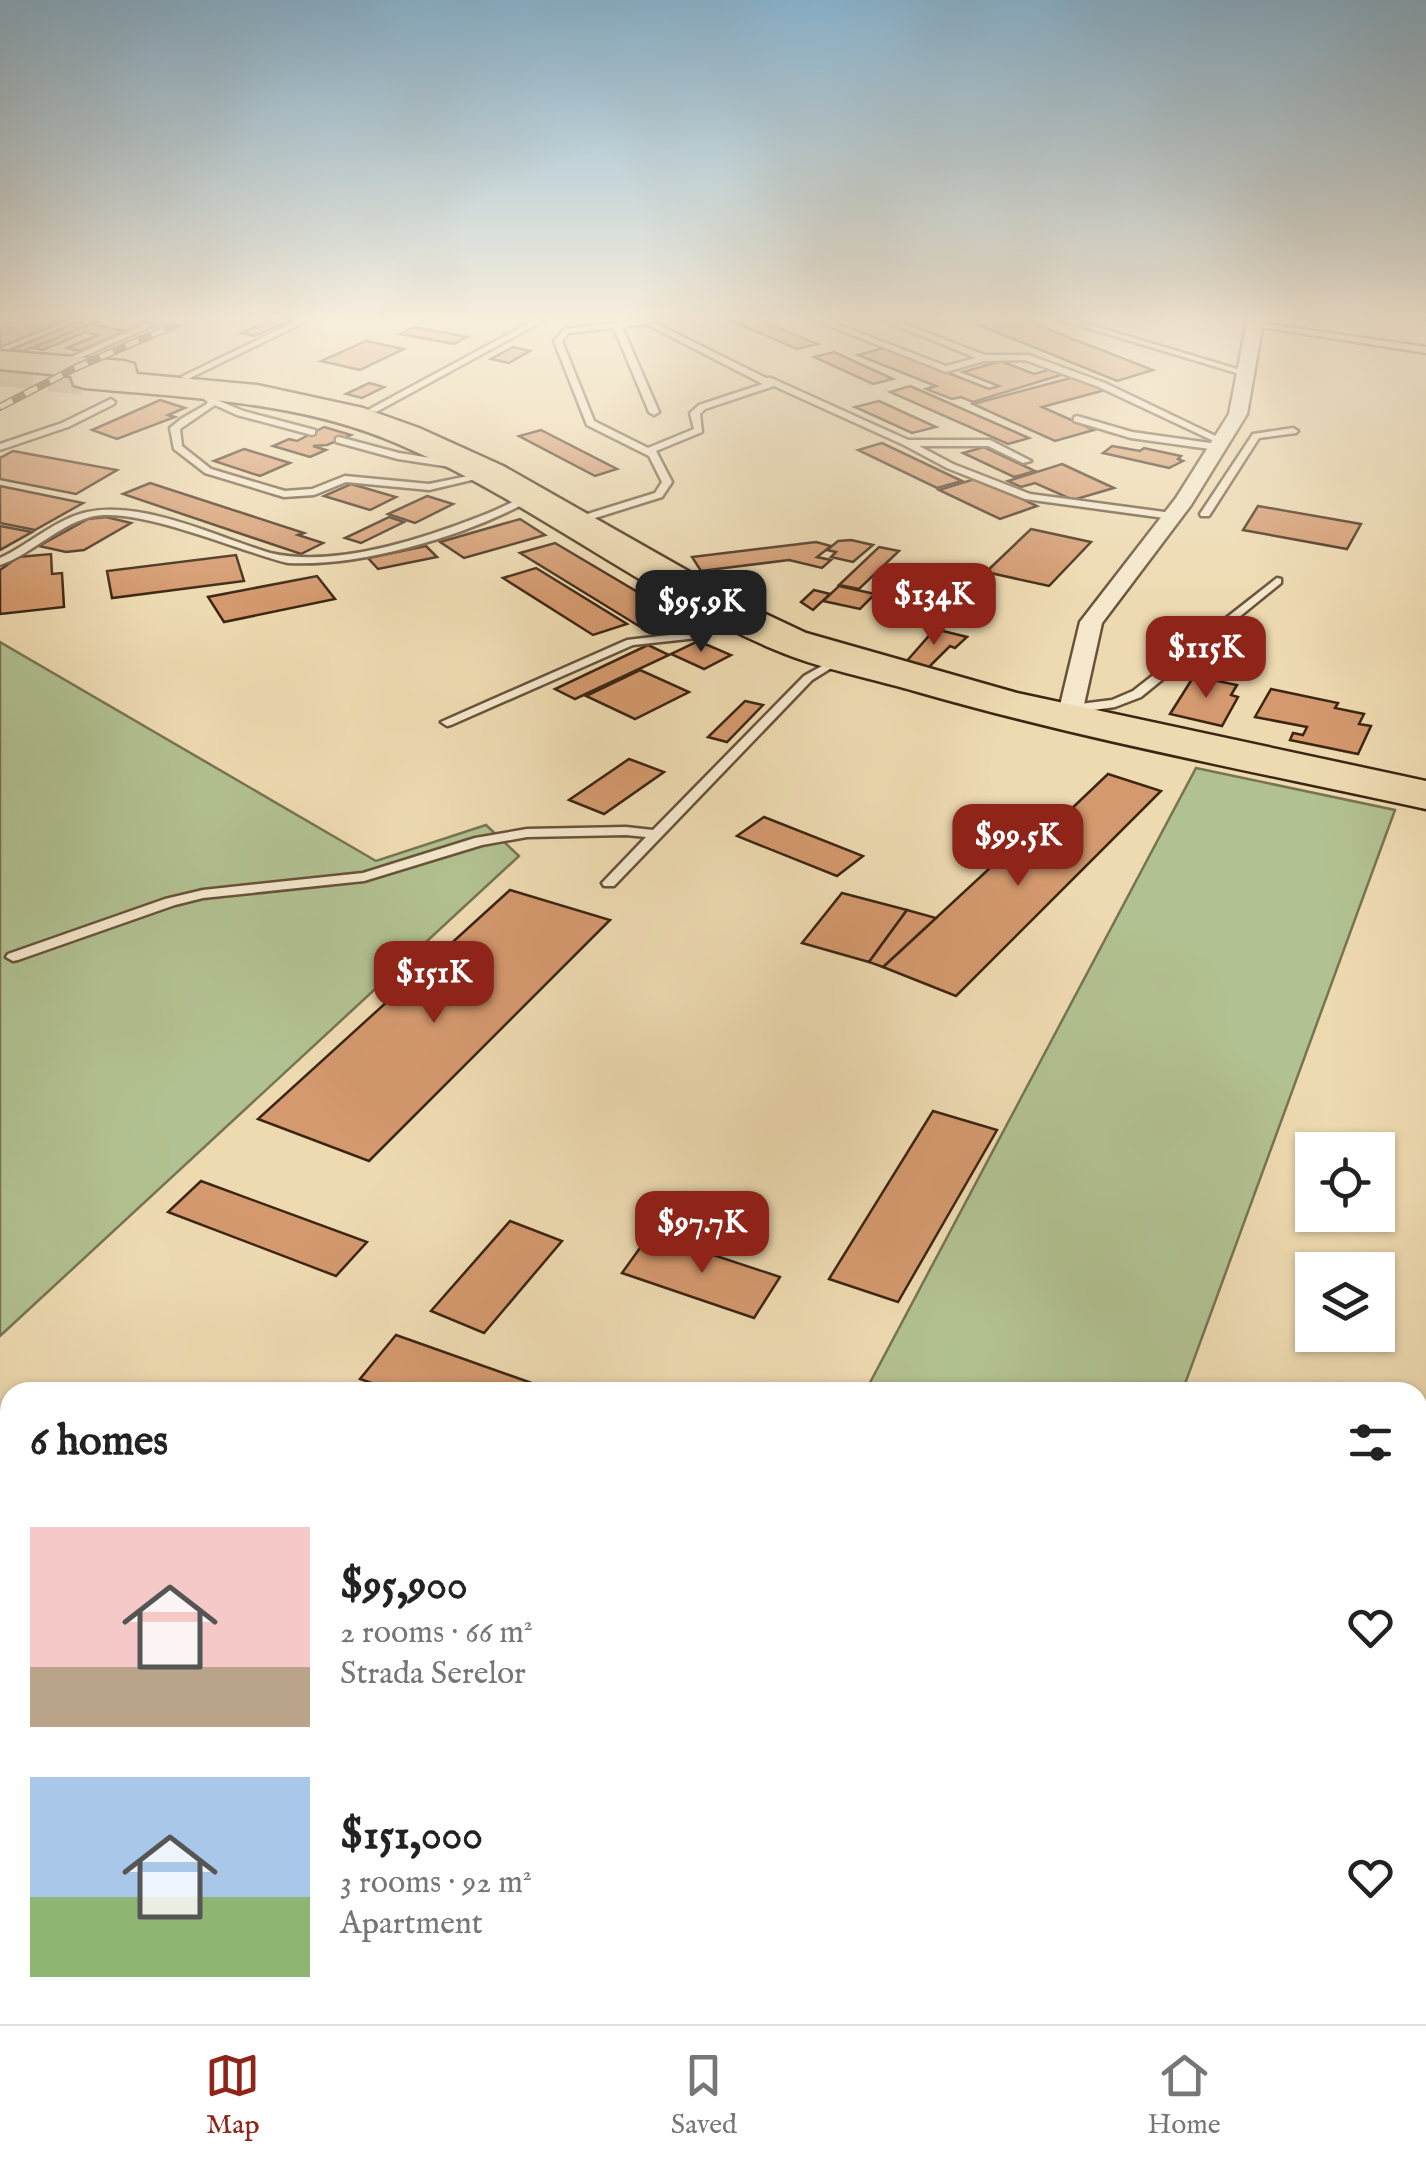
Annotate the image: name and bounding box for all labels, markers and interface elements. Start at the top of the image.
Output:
pin: $134K [864,563,1004,648]
pin: $95.9K [620,570,782,655]
text: $134K [894,575,974,616]
text: $95.9K [657,582,745,623]
pin: $115K [1136,616,1276,701]
text: $115K [1168,628,1244,669]
pin: $99.5K [937,804,1099,889]
text: $99.5K [974,816,1062,857]
pin: $151K [364,941,504,1026]
text: $151K [396,953,472,994]
map controls [1295,1132,1395,1352]
button: locate [1295,1132,1395,1232]
pin: $97.7K [621,1191,783,1276]
text: $97.7K [657,1203,747,1244]
button: layers [1295,1252,1395,1352]
icon: filters [1343,1415,1398,1470]
text: 6 homes [30,1416,168,1469]
text: $95,900 [340,1560,468,1613]
icon: home [110,1567,230,1687]
icon: heart [1343,1600,1398,1655]
text: 2 rooms · 66 m² [340,1613,533,1654]
text: Strada Serelor [340,1654,526,1695]
text: $151,000 [340,1810,483,1863]
icon: home [110,1817,230,1937]
icon: heart [1343,1850,1398,1905]
text: 3 rooms · 92 m² [340,1863,532,1904]
text: Apartment [340,1904,483,1945]
tab: Map [205,2048,260,2143]
tab: Saved [671,2048,737,2143]
tab: Home [1148,2048,1221,2143]

